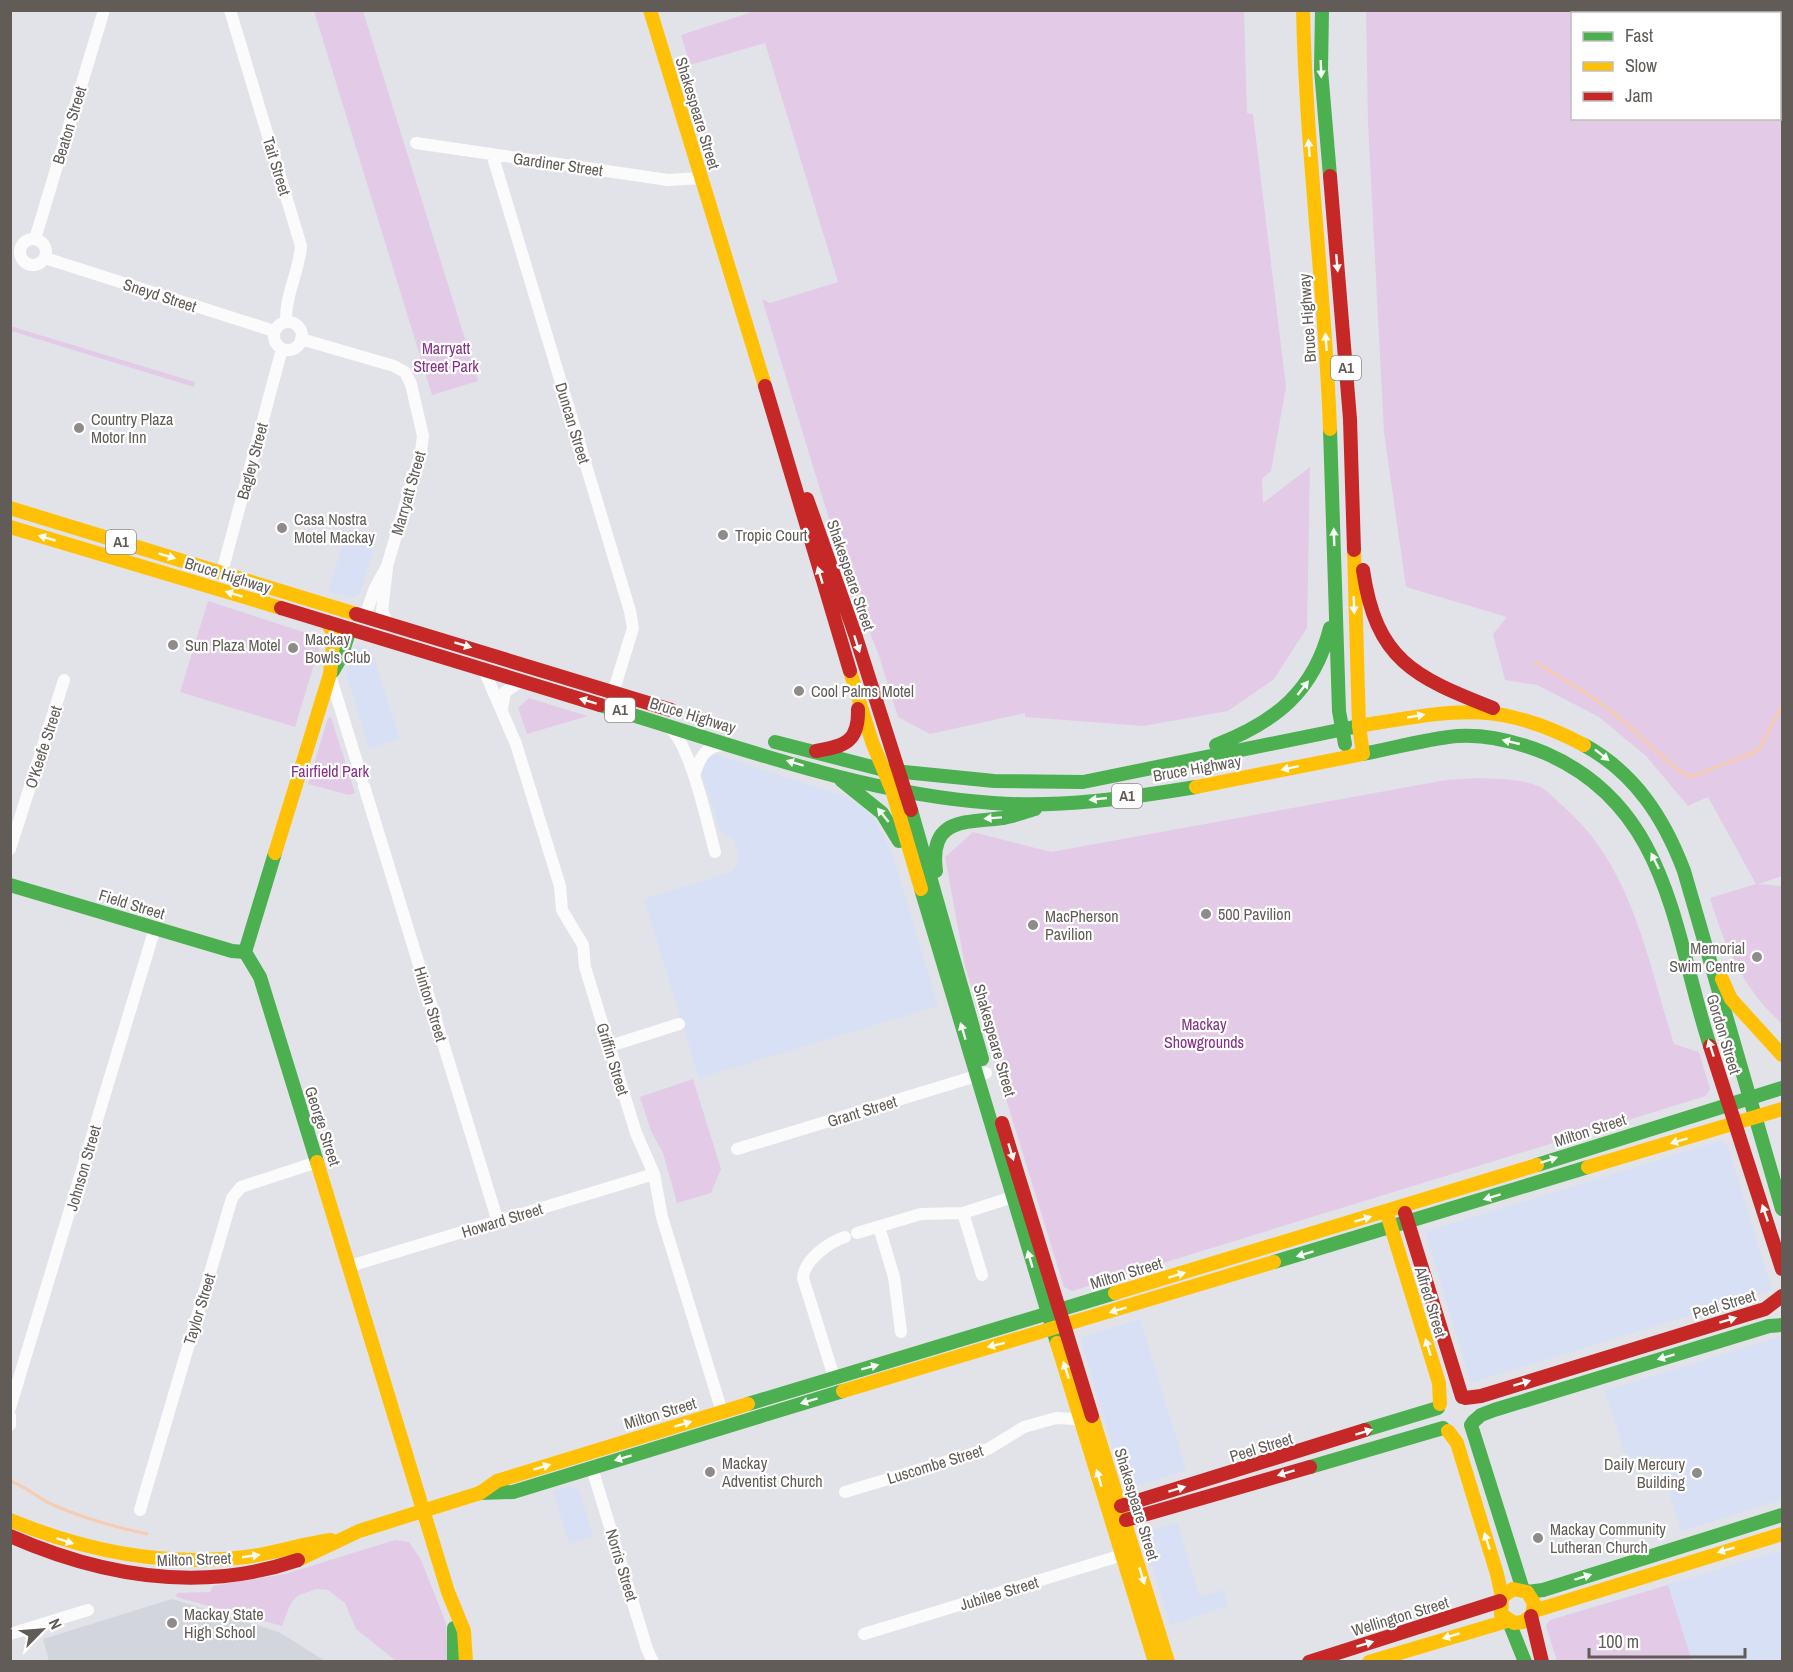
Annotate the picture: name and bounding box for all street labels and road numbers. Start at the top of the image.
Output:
street label: Shakespeare Street [671,54,726,172]
street label: Beaton Street [47,83,91,167]
street label: Tait Street [258,134,296,198]
street label: Gardiner Street [512,147,605,181]
street label: Bruce Highway [1293,272,1321,363]
street label: Sneyd Street [121,273,200,317]
road number: A1 [1331,356,1361,380]
street label: Duncan Street [550,380,596,467]
street label: Bagley Street [231,420,273,502]
street label: Marryatt Street [385,448,431,538]
street label: Shakespeare Street [822,517,880,634]
road number: A1 [106,530,136,554]
street label: Bruce Highway [182,551,274,599]
street label: Bruce Highway [647,691,739,739]
road number: A1 [605,698,635,722]
street label: O'Keefe Street [19,703,67,791]
street label: Bruce Highway [1151,749,1243,787]
road number: A1 [1112,784,1142,808]
street label: Field Street [96,884,168,925]
street label: Hinton Street [409,964,453,1045]
street label: Shakespeare Street [968,981,1022,1099]
street label: Gordon Street [1701,991,1747,1077]
street label: Griffin Street [592,1020,635,1098]
street label: George Street [300,1083,346,1169]
street label: Grant Street [825,1090,900,1132]
street label: Milton Street [1551,1108,1629,1152]
street label: Johnson Street [60,1122,106,1213]
street label: Howard Street [459,1197,546,1243]
street label: Milton Street [1087,1252,1165,1294]
street label: Alfred Street [1410,1263,1452,1340]
street label: Taylor Street [178,1270,220,1348]
street label: Peel Street [1690,1284,1759,1324]
street label: Milton Street [621,1392,699,1434]
street label: Peel Street [1227,1427,1296,1467]
street label: Luscombe Street [884,1439,986,1489]
street label: Shakespeare Street [1110,1445,1165,1563]
street label: Norris Street [601,1526,643,1604]
street label: Milton Street [156,1547,232,1571]
street label: Jubilee Street [957,1571,1041,1615]
street label: Wellington Street [1349,1591,1452,1641]

